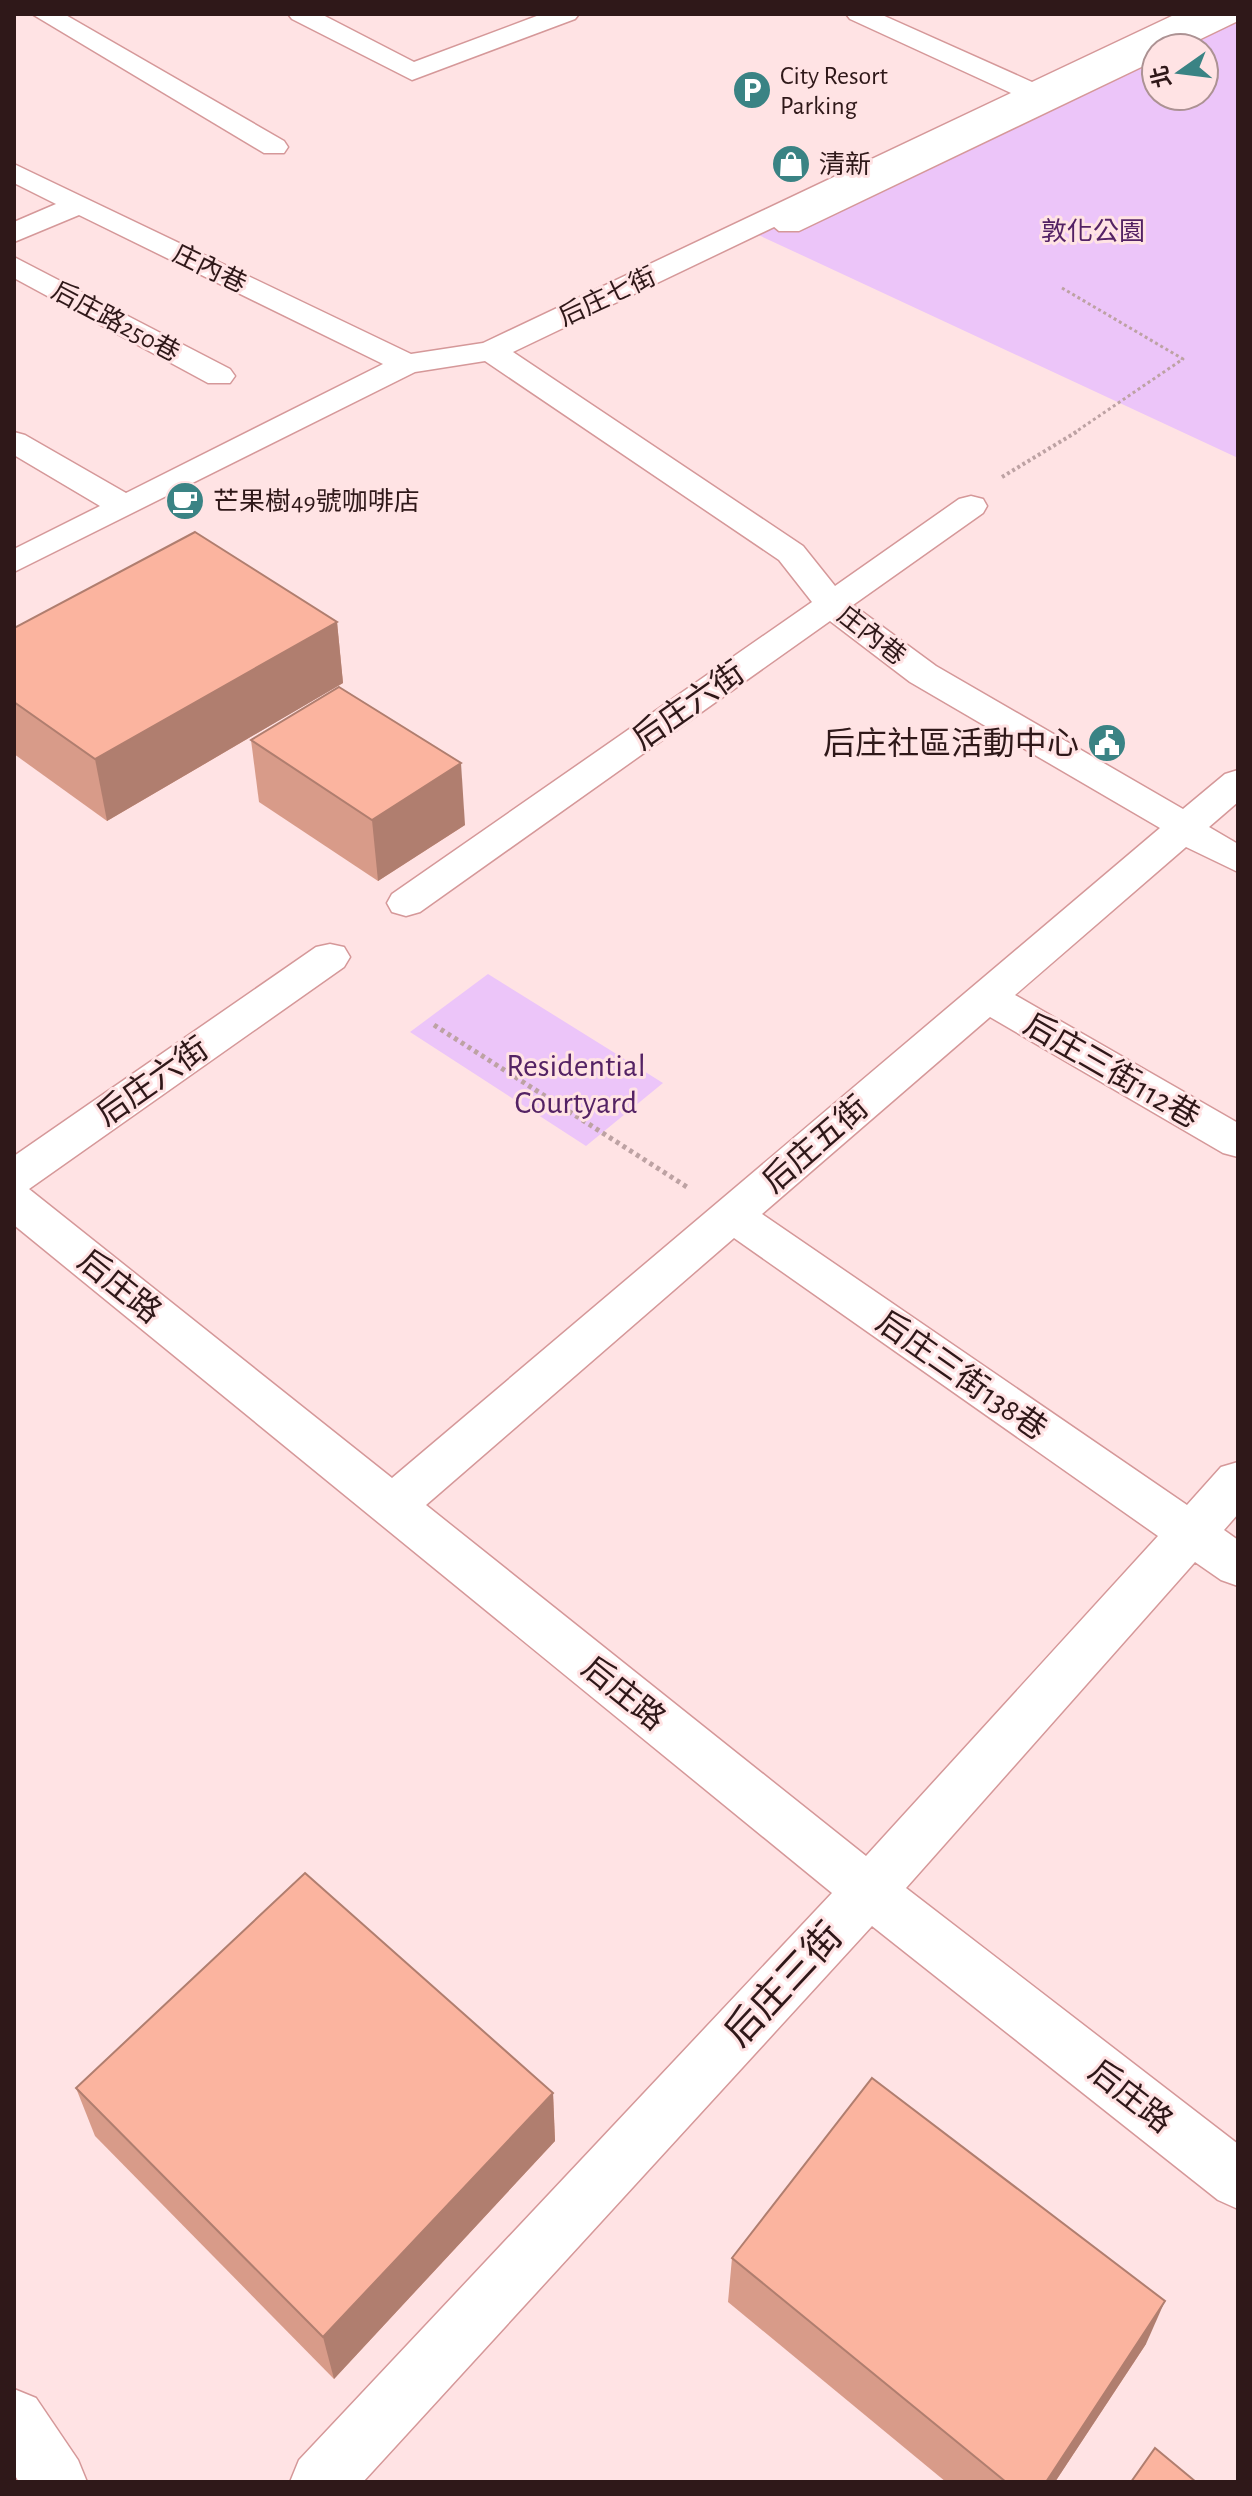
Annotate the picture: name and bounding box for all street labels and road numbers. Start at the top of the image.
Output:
street label: 庄內巷 [169,239,251,298]
street label: 后庄七街 [554,262,660,331]
street label: 后庄路250巷 [47,277,184,366]
street label: 庄內巷 [833,601,911,670]
street label: 后庄六街 [626,655,750,756]
street label: 后庄三街112巷 [1018,1007,1205,1134]
street label: 后庄六街 [90,1031,214,1132]
street label: 后庄五街 [756,1090,874,1199]
street label: 后庄路 [72,1243,168,1329]
street label: 后庄三街138巷 [871,1305,1053,1446]
street label: 后庄路 [576,1650,672,1736]
street label: 后庄三街 [717,1915,850,2054]
street label: 后庄路 [1083,2053,1179,2139]

